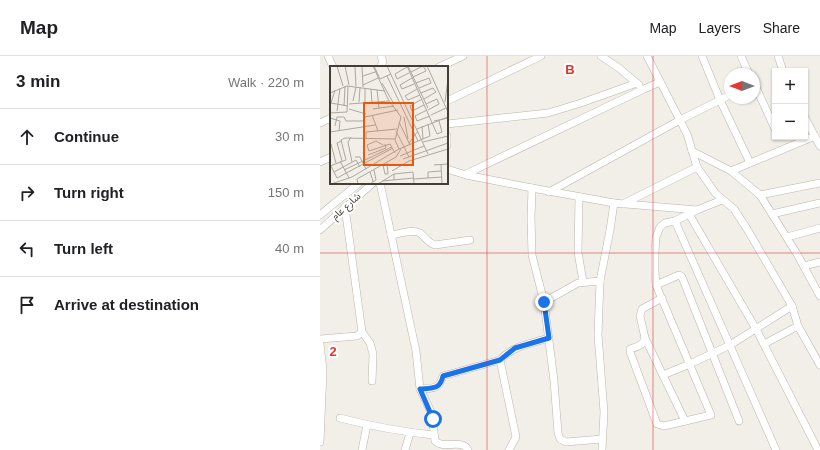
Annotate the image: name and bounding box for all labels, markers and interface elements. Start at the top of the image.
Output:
text: Map [20,17,58,38]
text: Map [649,20,677,36]
text: Layers [699,20,741,36]
text: Share [763,20,800,36]
text: B [565,62,575,77]
inset map [330,66,448,184]
north arrow [724,68,760,104]
map controls [772,68,808,140]
button: + [772,68,808,104]
text: 3 min [16,72,60,91]
text: Walk · 220 m [228,75,304,90]
button: − [772,104,808,140]
icon: ahead [16,126,38,148]
text: Continue [54,128,119,145]
text: 30 m [275,129,304,144]
icon: right [16,182,38,204]
text: Turn right [54,184,124,201]
text: 150 m [268,185,304,200]
street label: شارع عام [329,190,365,224]
icon: left [16,238,38,260]
text: Turn left [54,240,113,257]
text: 40 m [275,241,304,256]
route end [535,293,553,311]
icon: arrive [16,294,38,316]
text: Arrive at destination [54,296,199,313]
text: 2 [329,344,337,359]
route start [424,410,442,428]

